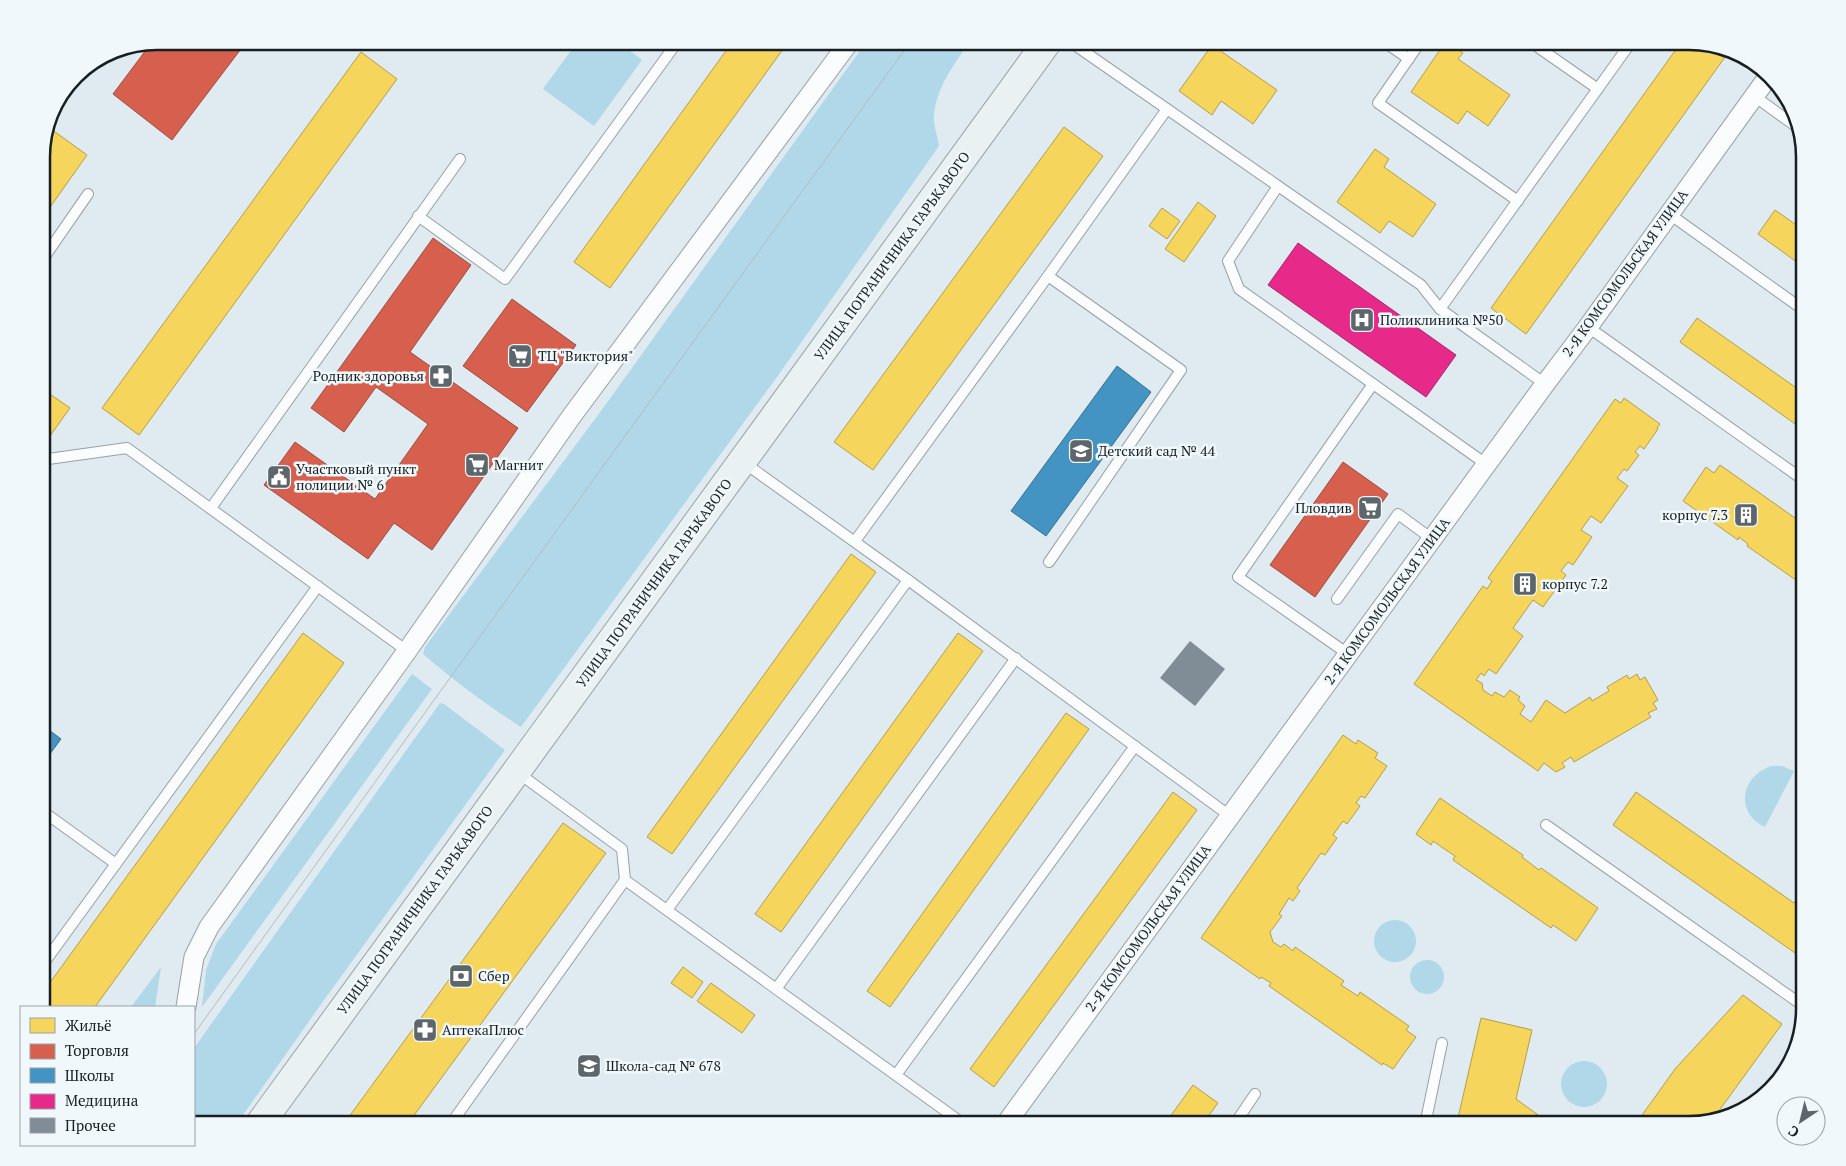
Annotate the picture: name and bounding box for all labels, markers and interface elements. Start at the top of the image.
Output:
street label: УЛИЦА ПОГРАНИЧНИКА ГАРЬКАВОГО [809,147,974,364]
street label: 2-Я КОМСОМОЛЬСКАЯ УЛИЦА [1557,185,1692,360]
hospital icon: Поликлиника №50 [1349,307,1375,333]
place label: Поликлиника №50 [1380,310,1503,329]
supermarket icon: ТЦ "Виктория" [507,343,533,369]
place label: ТЦ "Виктория" [538,346,634,365]
pharmacy icon: Родник здоровья [428,363,454,389]
place label: Родник здоровья [313,366,424,385]
school or university icon: Детский сад № 44 [1068,438,1094,464]
place label: Детский сад № 44 [1098,441,1216,460]
supermarket icon: Магнит [464,452,490,478]
place label: Магнит [494,455,543,474]
place label: Участковый пункт полиции № 6 [296,459,416,494]
public building icon: Участковый пункт полиции № 6 [266,464,292,490]
street label: УЛИЦА ПОГРАНИЧНИКА ГАРЬКАВОГО [571,474,736,691]
supermarket icon: Пловдив [1357,495,1383,521]
place label: Пловдив [1295,498,1352,517]
building icon: корпус 7.3 [1733,502,1759,528]
place label: корпус 7.3 [1662,505,1728,524]
street label: 2-Я КОМСОМОЛЬСКАЯ УЛИЦА [1319,513,1454,688]
building icon: корпус 7.2 [1512,571,1538,597]
place label: корпус 7.2 [1542,574,1608,593]
street label: УЛИЦА ПОГРАНИЧНИКА ГАРЬКАВОГО [332,801,497,1018]
street label: 2-Я КОМСОМОЛЬСКАЯ УЛИЦА [1080,840,1215,1015]
bank icon: Сбер [448,963,474,989]
place label: Сбер [478,966,510,985]
legend [20,1006,195,1146]
text: Жильё [65,1015,112,1035]
pharmacy icon: АптекаПлюс [412,1017,438,1043]
place label: АптекаПлюс [442,1020,524,1039]
text: Торговля [65,1040,129,1060]
school or university icon: Школа-сад № 678 [576,1053,602,1079]
place label: Школа-сад № 678 [606,1056,721,1075]
text: Школы [65,1065,114,1085]
text: Медицина [65,1090,139,1110]
north arrow [1776,1096,1826,1146]
text: Прочее [65,1115,116,1135]
text: С [1784,1122,1802,1142]

